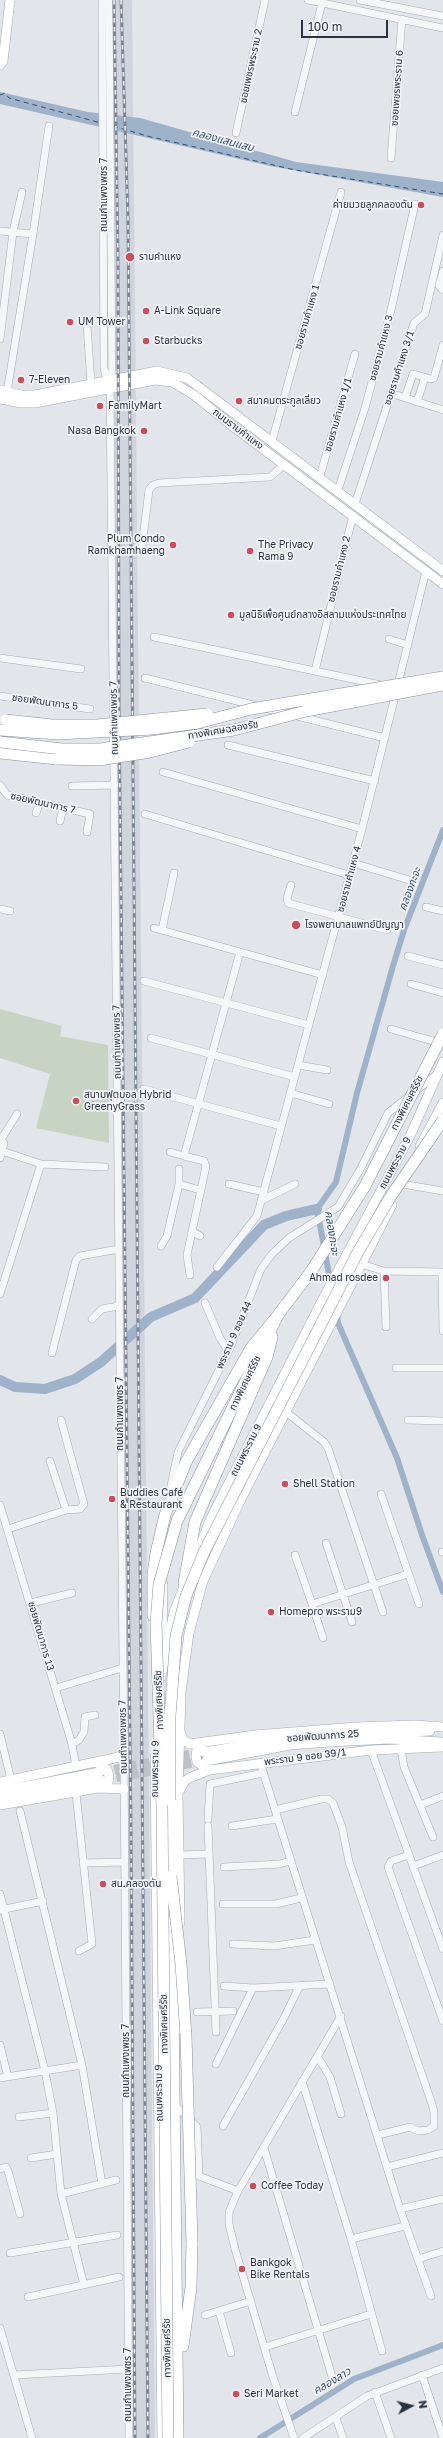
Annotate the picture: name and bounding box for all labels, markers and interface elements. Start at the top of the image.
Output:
scale bar [303,12,390,38]
text: 100 m [308,19,342,34]
street label: ซอยเพชรพระราม 2 [237,28,265,104]
street label: ซอยเพชรพระราม 6 [388,50,406,126]
water label: คลองแสนแสบ [191,125,255,155]
street label: ถนนกำแพงเพชร 7 [98,158,110,232]
place label: ค่ายมวยลูกคลองตัน [333,199,413,211]
marker: ค่ายมวยลูกคลองตัน [416,200,426,210]
marker: รามคำแหง [124,251,136,263]
place label: รามคำแหง [139,251,181,263]
street label: ซอยรามคำแหง 1 [292,283,322,351]
place label: A-Link Square [154,305,221,317]
marker: A-Link Square [141,306,151,316]
street label: ซอยรามคำแหง 3 [366,314,396,382]
place label: UM Tower [78,316,125,328]
marker: UM Tower [65,317,75,327]
street label: ซอยรามคำแหง 3/1 [381,329,417,407]
place label: Starbucks [154,335,202,347]
marker: Starbucks [141,336,151,346]
place label: 7-Eleven [29,374,70,386]
marker: 7-Eleven [16,375,26,385]
street label: ซอยรามคำแหง 1/1 [322,377,354,453]
place label: สมาคมตระกูลเลี่ยว [247,395,321,407]
marker: สมาคมตระกูลเลี่ยว [234,396,244,406]
place label: FamilyMart [108,400,162,412]
marker: FamilyMart [95,401,105,411]
street label: ถนนรามคำแหง [210,406,266,452]
place label: Nasa Bangkok [68,425,136,437]
marker: Nasa Bangkok [139,426,149,436]
place label: Plum Condo Ramkhamhaeng [88,533,165,556]
street label: ซอยรามคำแหง 2 [325,535,353,603]
place label: The Privacy Rama 9 [258,539,314,562]
marker: Plum Condo Ramkhamhaeng [168,540,178,550]
marker: The Privacy Rama 9 [245,546,255,556]
place label: มูลนิธิเพื่อศูนย์กลางอิสลามแห่งประเทศไทย [239,609,406,621]
marker: มูลนิธิเพื่อศูนย์กลางอิสลามแห่งประเทศไทย [226,610,236,620]
street label: ถนนกำแพงเพชร 7 [107,681,121,755]
street label: ซอยพัฒนาการ 5 [11,691,79,713]
street label: ทางพิเศษฉลองรัช [187,718,259,742]
street label: ซอยพัฒนาการ 7 [9,790,77,816]
street label: ซอยรามคำแหง 4 [334,845,364,913]
water label: คลองกะจะ [396,866,424,912]
marker: โรงพยาบาลแพทย์ปัญญา [290,919,302,931]
place label: โรงพยาบาลแพทย์ปัญญา [305,919,404,931]
street label: ถนนกำแพงเพชร 7 [110,1005,124,1079]
street label: ทางพิเศษศรีรัช [388,1074,426,1132]
place label: สนามฟุตบอล Hybrid GreenyGrass [84,1089,171,1112]
marker: สนามฟุตบอล Hybrid GreenyGrass [71,1096,81,1106]
street label: ถนนพระราม 9 [376,1135,414,1191]
water label: คลองกะจะ [322,1210,342,1256]
place label: Ahmad rosdee [309,1272,378,1284]
marker: Ahmad rosdee [381,1273,391,1283]
street label: พระราม 9 ซอย 44 [214,1299,254,1371]
street label: ทางพิเศษศรีรัช [227,1354,263,1412]
street label: ถนนกำแพงเพชร 7 [114,1377,126,1451]
street label: ถนนพระราม 9 [228,1422,264,1478]
place label: Shell Station [293,1478,355,1490]
marker: Shell Station [280,1479,290,1489]
place label: Buddies Café & Restaurant [120,1487,183,1510]
marker: Buddies Café & Restaurant [107,1494,117,1504]
street label: ซอยพัฒนาการ 13 [25,1600,57,1672]
place label: Homepro พระราม9 [279,1606,362,1618]
marker: Homepro พระราม9 [266,1607,276,1617]
street label: ทางพิเศษศรีรัช [152,1670,166,1730]
street label: ถนนกำแพงเพชร 7 [116,1700,130,1774]
street label: ซอยพัฒนาการ 25 [286,1727,360,1745]
street label: ถนนพระราม 9 [149,1740,161,1798]
street label: พระราม 9 ซอย 39/1 [263,1746,347,1768]
place label: สน.คลองตัน [111,1878,161,1890]
marker: สน.คลองตัน [98,1879,108,1889]
street label: ทางพิเศษศรีรัช [157,1994,171,2054]
street label: ถนนกำแพงเพชร 7 [120,2024,132,2098]
street label: ถนนพระราม 9 [153,2064,165,2122]
place label: Coffee Today [261,2180,324,2192]
marker: Coffee Today [248,2181,258,2191]
place label: Bankgok Bike Rentals [250,2257,310,2280]
marker: Bankgok Bike Rentals [237,2264,247,2274]
street label: ทางพิเศษศรีรัช [160,2318,174,2378]
street label: ถนนกำแพงเพชร 7 [122,2348,134,2422]
water label: คลองลาว [311,2365,353,2397]
north arrow [391,2386,431,2426]
place label: Seri Market [244,2388,299,2400]
marker: Seri Market [231,2389,241,2399]
text: N [416,2400,430,2409]

